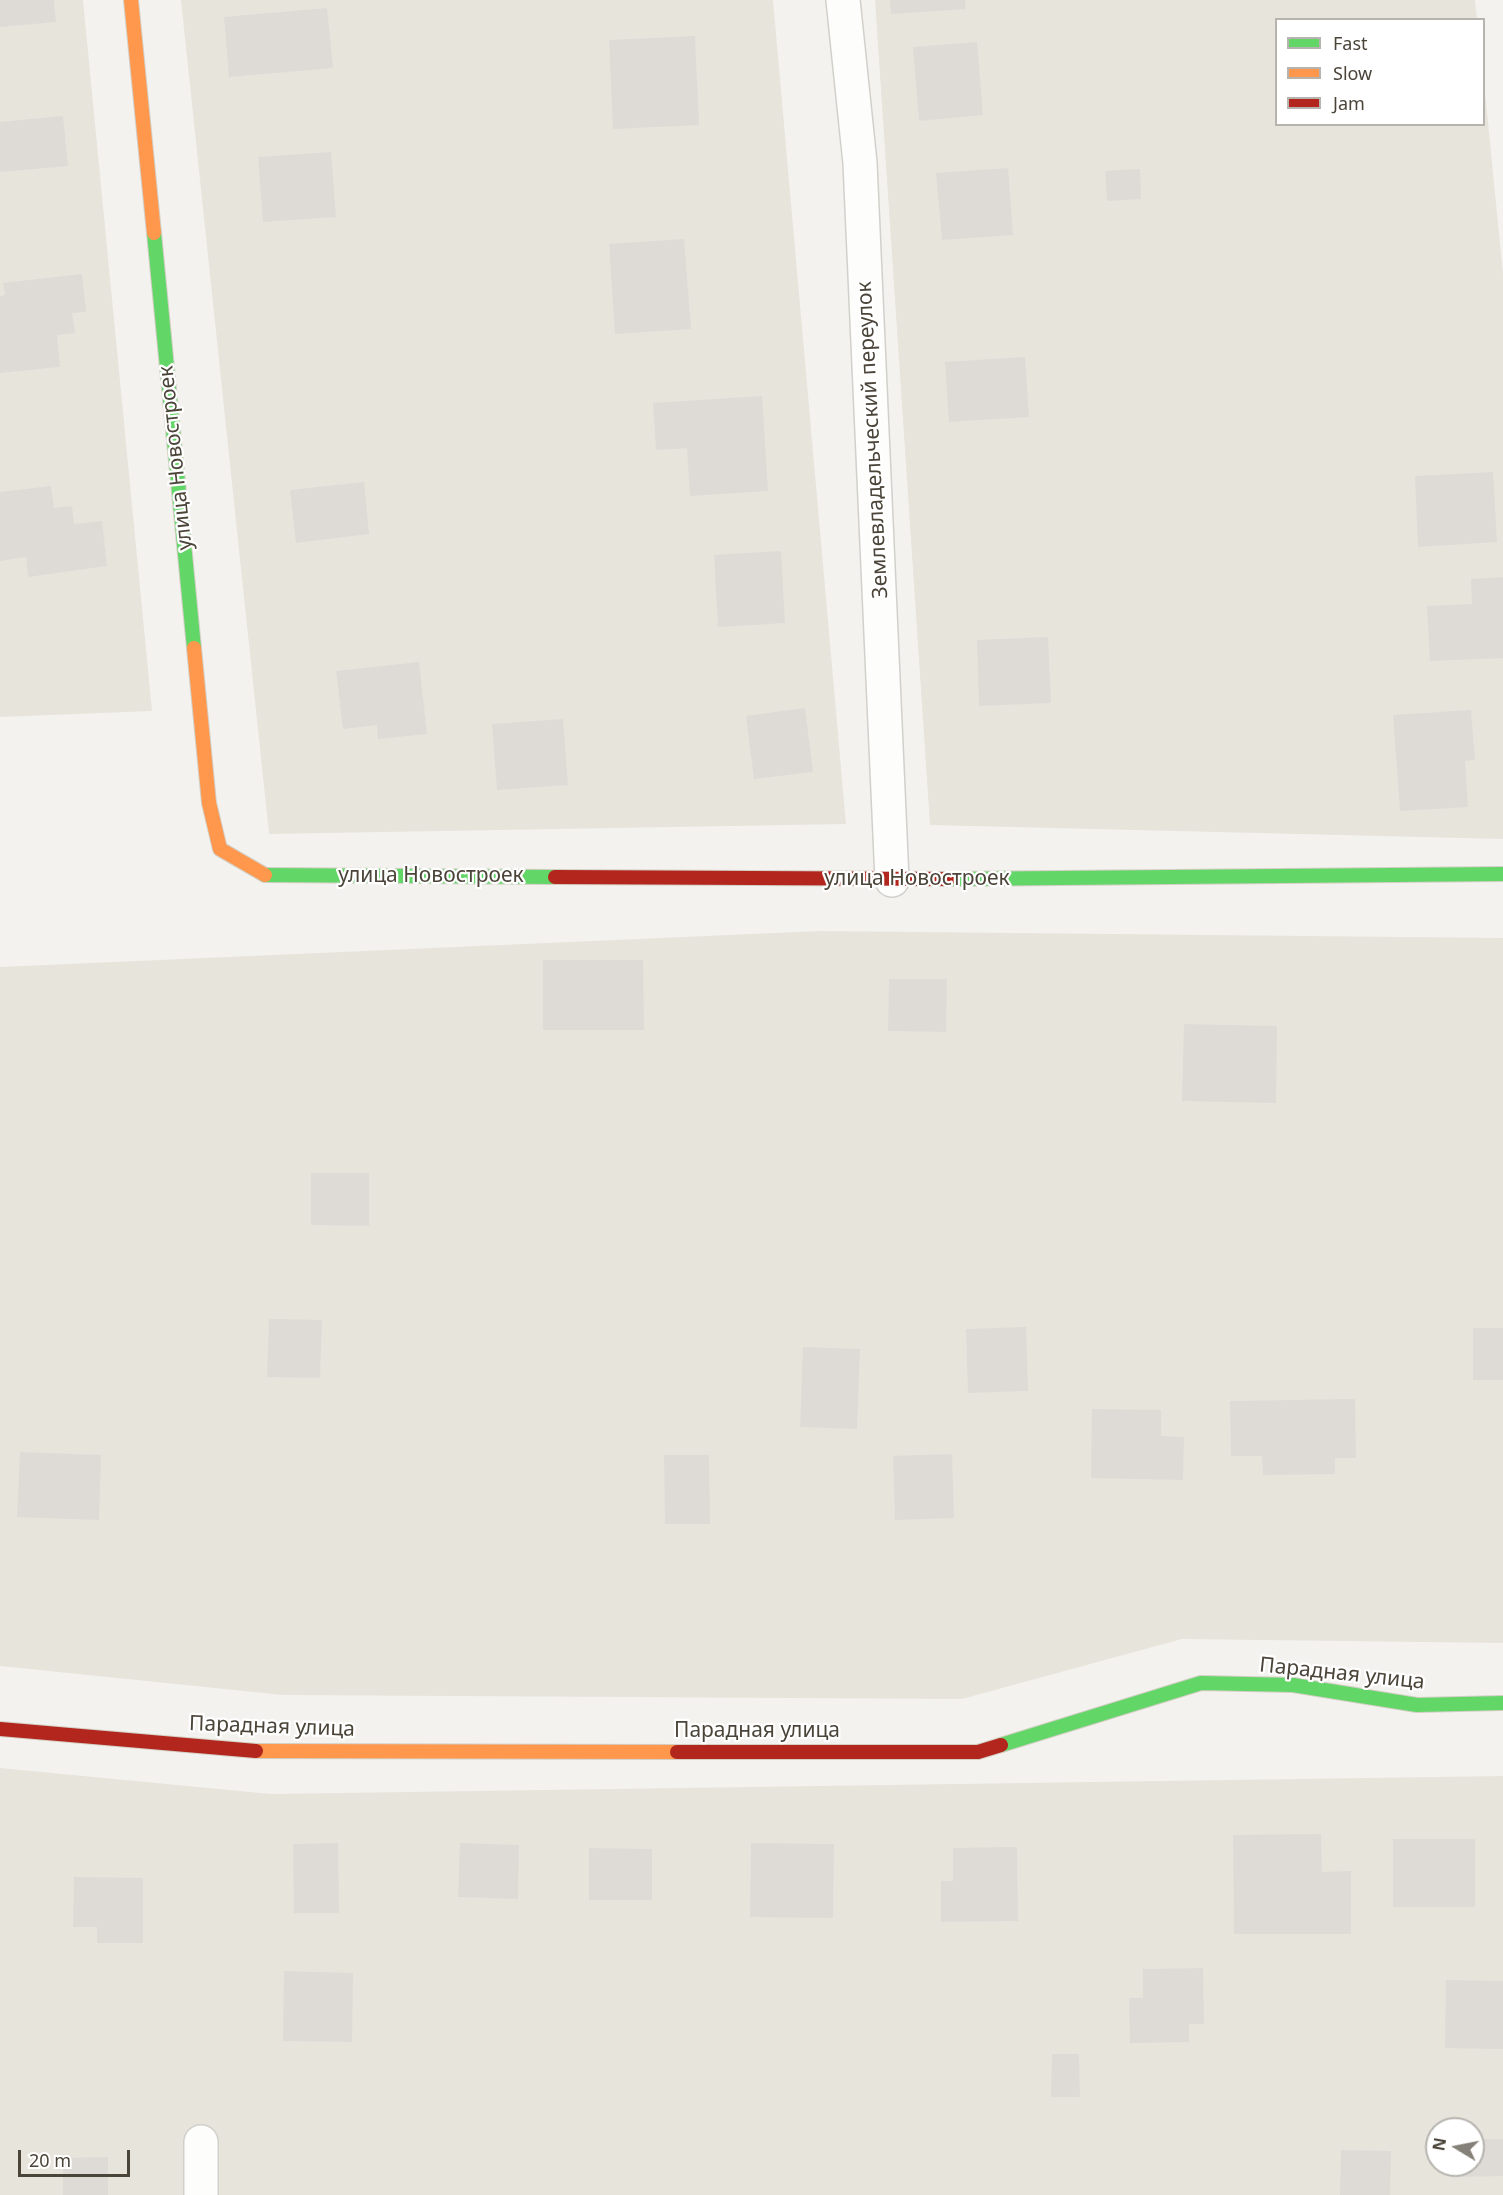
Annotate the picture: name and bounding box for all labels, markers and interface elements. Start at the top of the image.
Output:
legend [1275,18,1485,126]
text: Fast [1333,31,1368,55]
text: Slow [1333,61,1372,85]
text: Jam [1333,91,1365,115]
street label: Землевладельческий переулок [852,281,894,599]
street label: улица Новостроек [154,364,198,552]
street label: улица Новостроек [338,863,524,889]
street label: улица Новостроек [824,866,1010,892]
street label: Парадная улица [1258,1653,1426,1695]
street label: Парадная улица [189,1712,355,1742]
street label: Парадная улица [674,1718,840,1744]
north arrow [1425,2117,1485,2177]
text: N [1427,2136,1451,2153]
scale bar [21,2138,134,2176]
text: 20 m [29,2148,71,2172]

